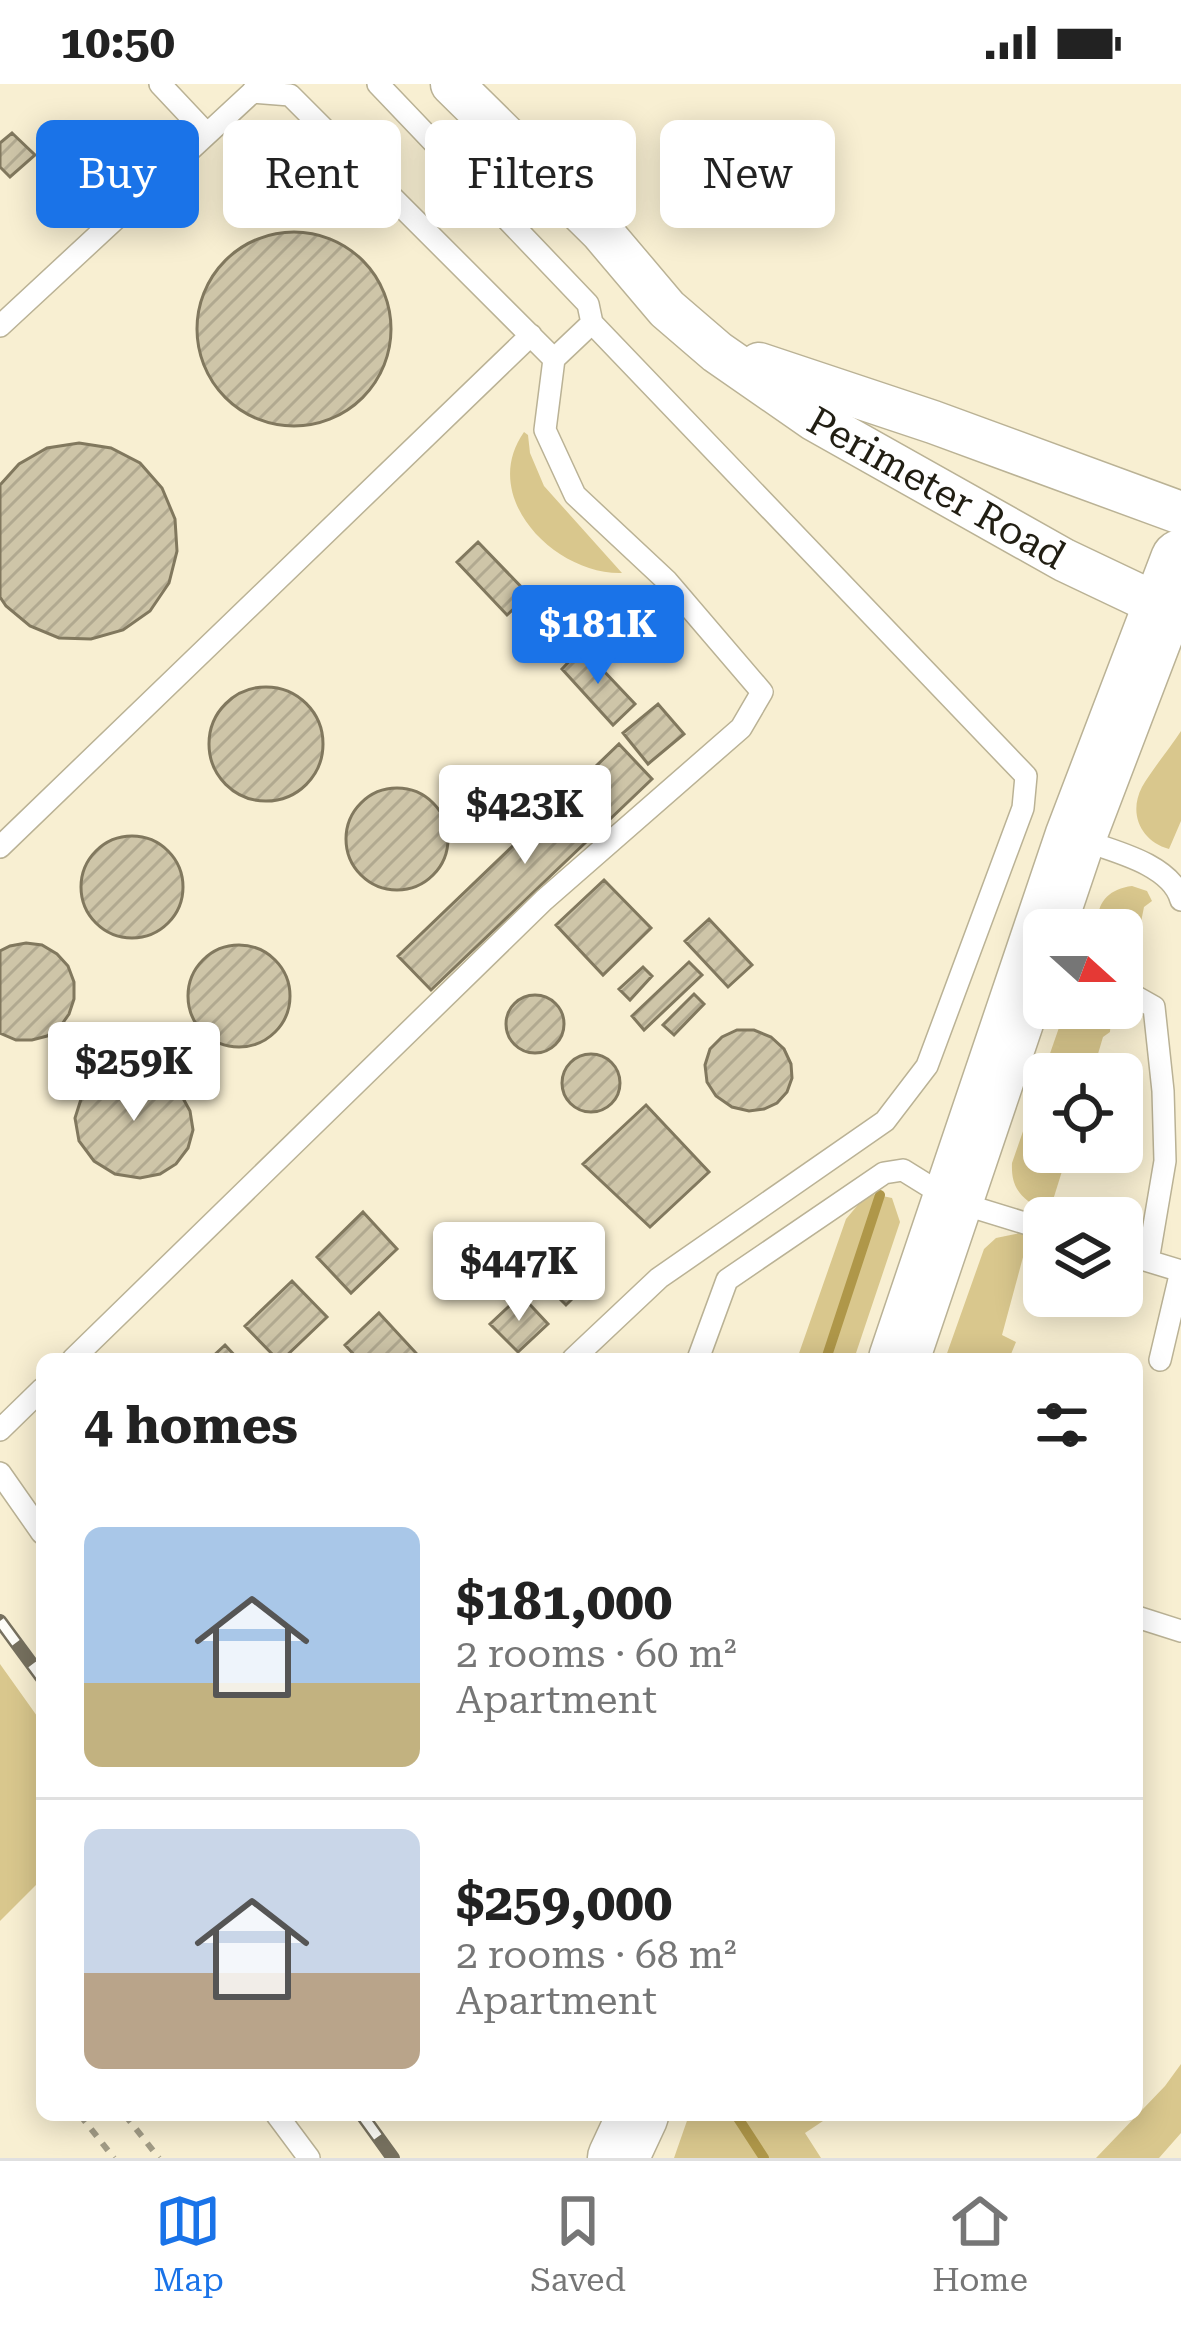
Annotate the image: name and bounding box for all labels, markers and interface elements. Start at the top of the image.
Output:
text: 10:50 [60,16,175,69]
chip: Buy [36,120,199,228]
chip: Rent [223,120,401,228]
chip: Filters [425,120,636,228]
chip: New [660,120,835,228]
street label: Perimeter Road [799,398,1073,579]
pin: $181K [514,585,682,687]
text: $181K [539,601,657,647]
pin: $423K [441,765,609,867]
text: $423K [466,781,584,827]
north arrow [1023,909,1143,1029]
map controls [1023,909,1143,1317]
pin: $259K [50,1022,218,1124]
text: $259K [75,1038,193,1084]
button: locate [1023,1053,1143,1173]
button: layers [1023,1197,1143,1317]
pin: $447K [435,1222,603,1324]
text: $447K [460,1238,578,1284]
icon: filters [1029,1392,1095,1458]
text: 4 homes [84,1396,298,1455]
text: $181,000 [456,1572,672,1631]
icon: home [180,1575,324,1719]
text: 2 rooms · 60 m² [456,1631,737,1677]
text: Apartment [456,1677,657,1723]
text: $259,000 [456,1873,672,1932]
icon: home [180,1877,324,2021]
text: 2 rooms · 68 m² [456,1932,737,1978]
text: Apartment [456,1978,657,2024]
tab: Map [153,2188,224,2299]
tab: Saved [530,2188,626,2299]
tab: Home [932,2188,1028,2299]

